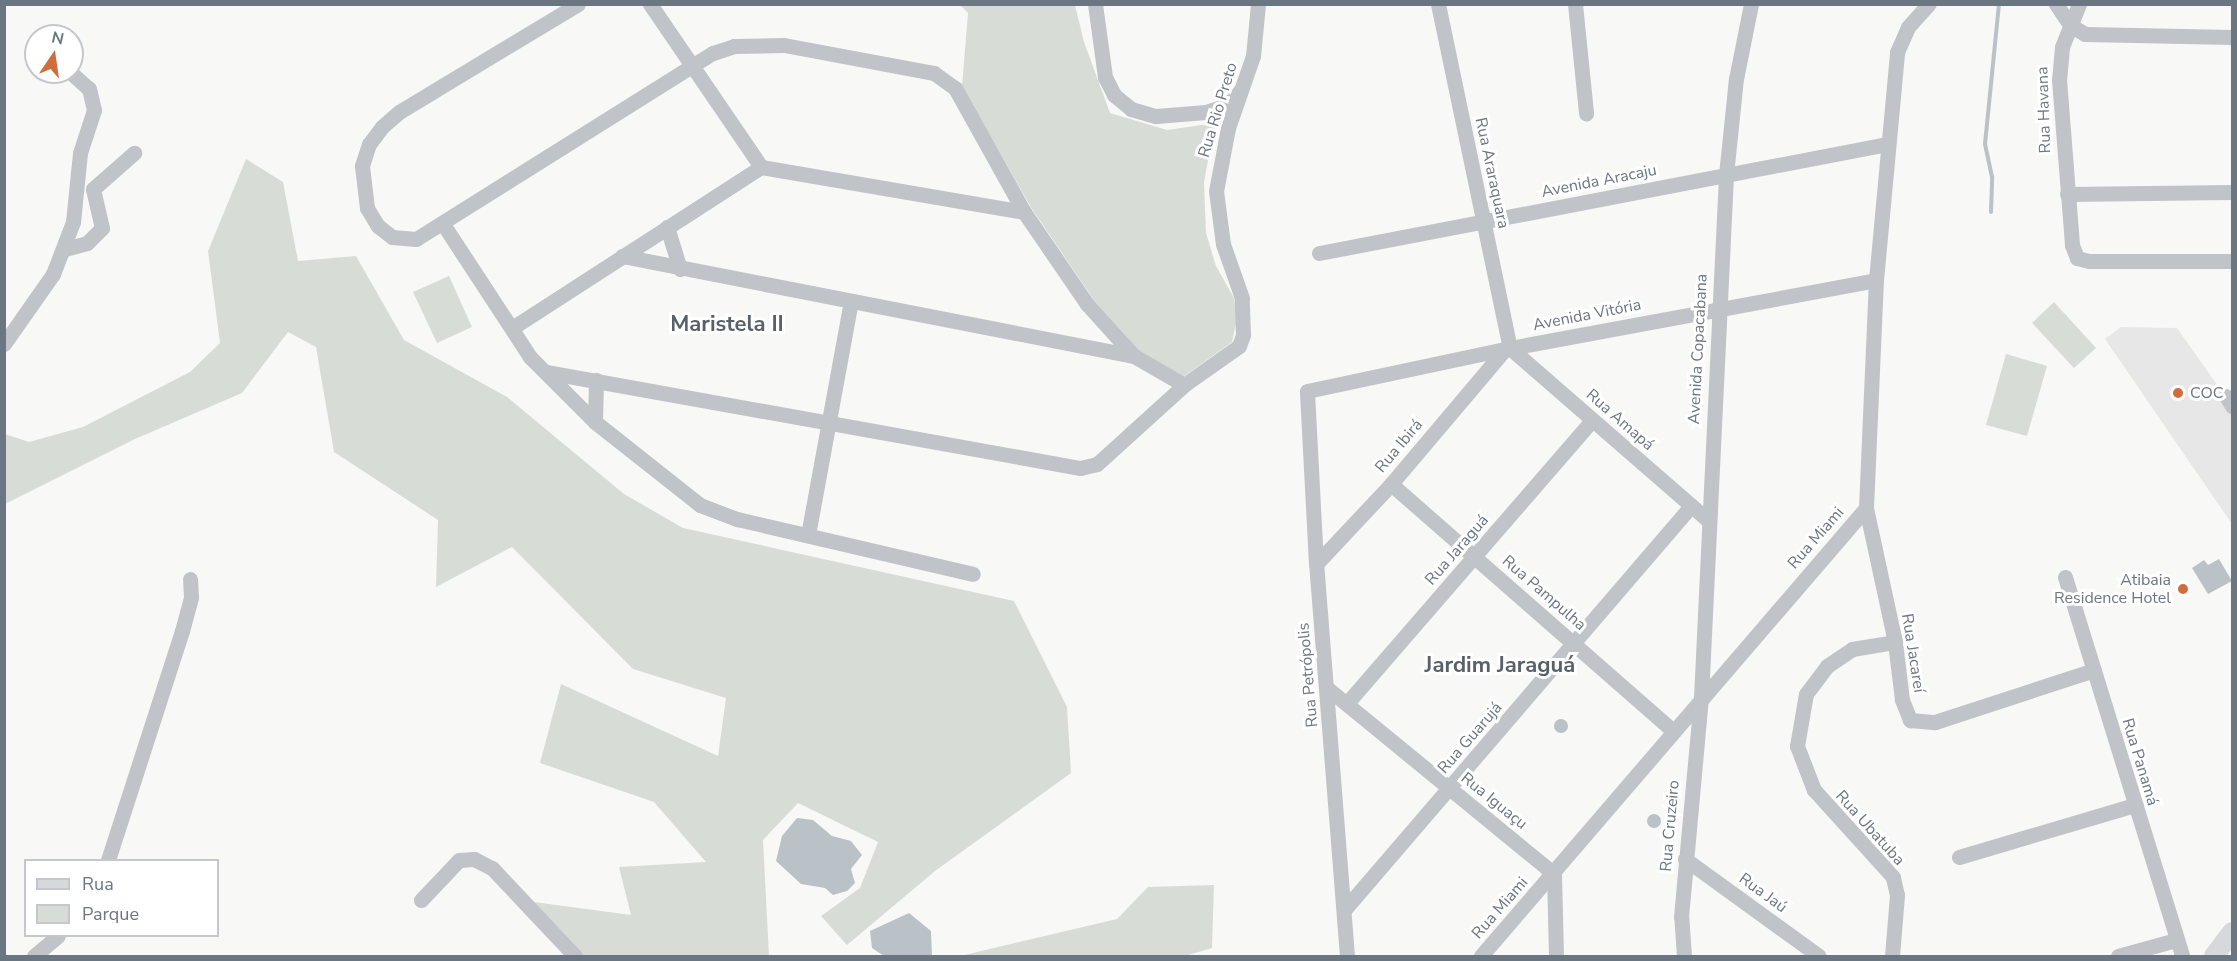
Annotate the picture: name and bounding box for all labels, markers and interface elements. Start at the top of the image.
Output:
north arrow [24,24,84,84]
text: N [49,26,66,50]
street label: Rua Rio Preto [1194,60,1242,160]
street label: Rua Havana [2033,66,2055,154]
street label: Rua Araraquara [1471,116,1513,230]
street label: Avenida Aracaju [1540,160,1658,202]
street label: Avenida Copacabana [1684,273,1712,425]
street label: Avenida Vitória [1531,295,1643,335]
district label: Maristela II [670,312,784,338]
place label: COC [2190,383,2223,403]
street label: Rua Amapá [1582,385,1658,455]
marker: COC [2171,386,2185,400]
street label: Rua Ibirá [1371,415,1427,477]
street label: Rua Miami [1784,503,1848,573]
street label: Rua Jaraguá [1421,511,1493,589]
street label: Rua Pampulha [1498,551,1590,635]
place label: Atibaia Residence Hotel [2054,570,2171,608]
marker: Atibaia Residence Hotel [2176,582,2190,596]
street label: Rua Jacareí [1897,612,1929,694]
street label: Rua Petrópolis [1294,622,1322,728]
district label: Jardim Jaraguá [1425,653,1575,679]
street label: Rua Guarujá [1434,698,1506,778]
street label: Rua Panamá [2118,716,2162,808]
street label: Rua Iguaçu [1457,768,1531,834]
street label: Rua Cruzeiro [1656,779,1684,873]
street label: Rua Ubatuba [1831,787,1909,869]
legend [24,859,219,937]
street label: Rua Jaú [1735,869,1791,917]
text: Rua [82,872,114,896]
street label: Rua Miami [1468,873,1532,943]
text: Parque [82,902,139,926]

